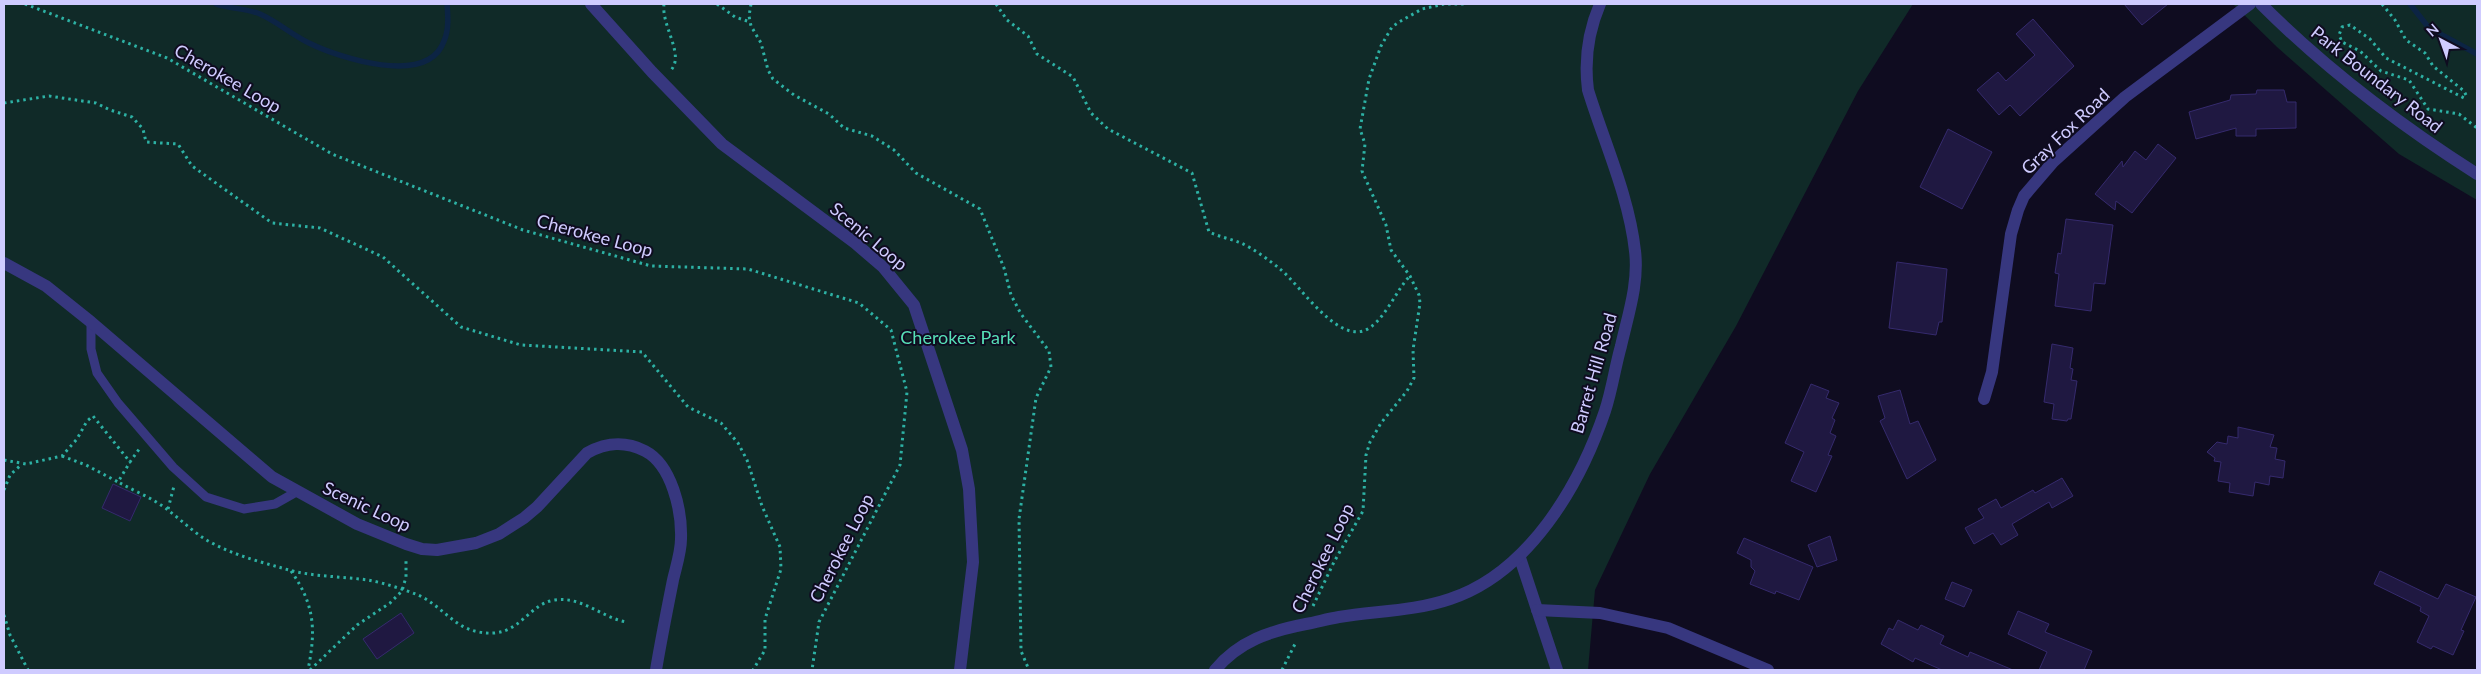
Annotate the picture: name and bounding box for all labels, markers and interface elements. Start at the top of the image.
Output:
north arrow [2416,15,2466,65]
text: N [2422,20,2442,40]
street label: Park Boundary Road [2307,21,2447,137]
street label: Cherokee Loop [171,39,285,117]
street label: Gray Fox Road [2016,83,2114,179]
street label: Scenic Loop [826,197,912,275]
street label: Cherokee Loop [535,209,655,261]
street label: Barret Hill Road [1565,310,1621,436]
park label: Cherokee Park [900,326,1017,348]
street label: Scenic Loop [320,476,414,536]
street label: Cherokee Loop [804,490,878,606]
street label: Cherokee Loop [1286,500,1358,616]

